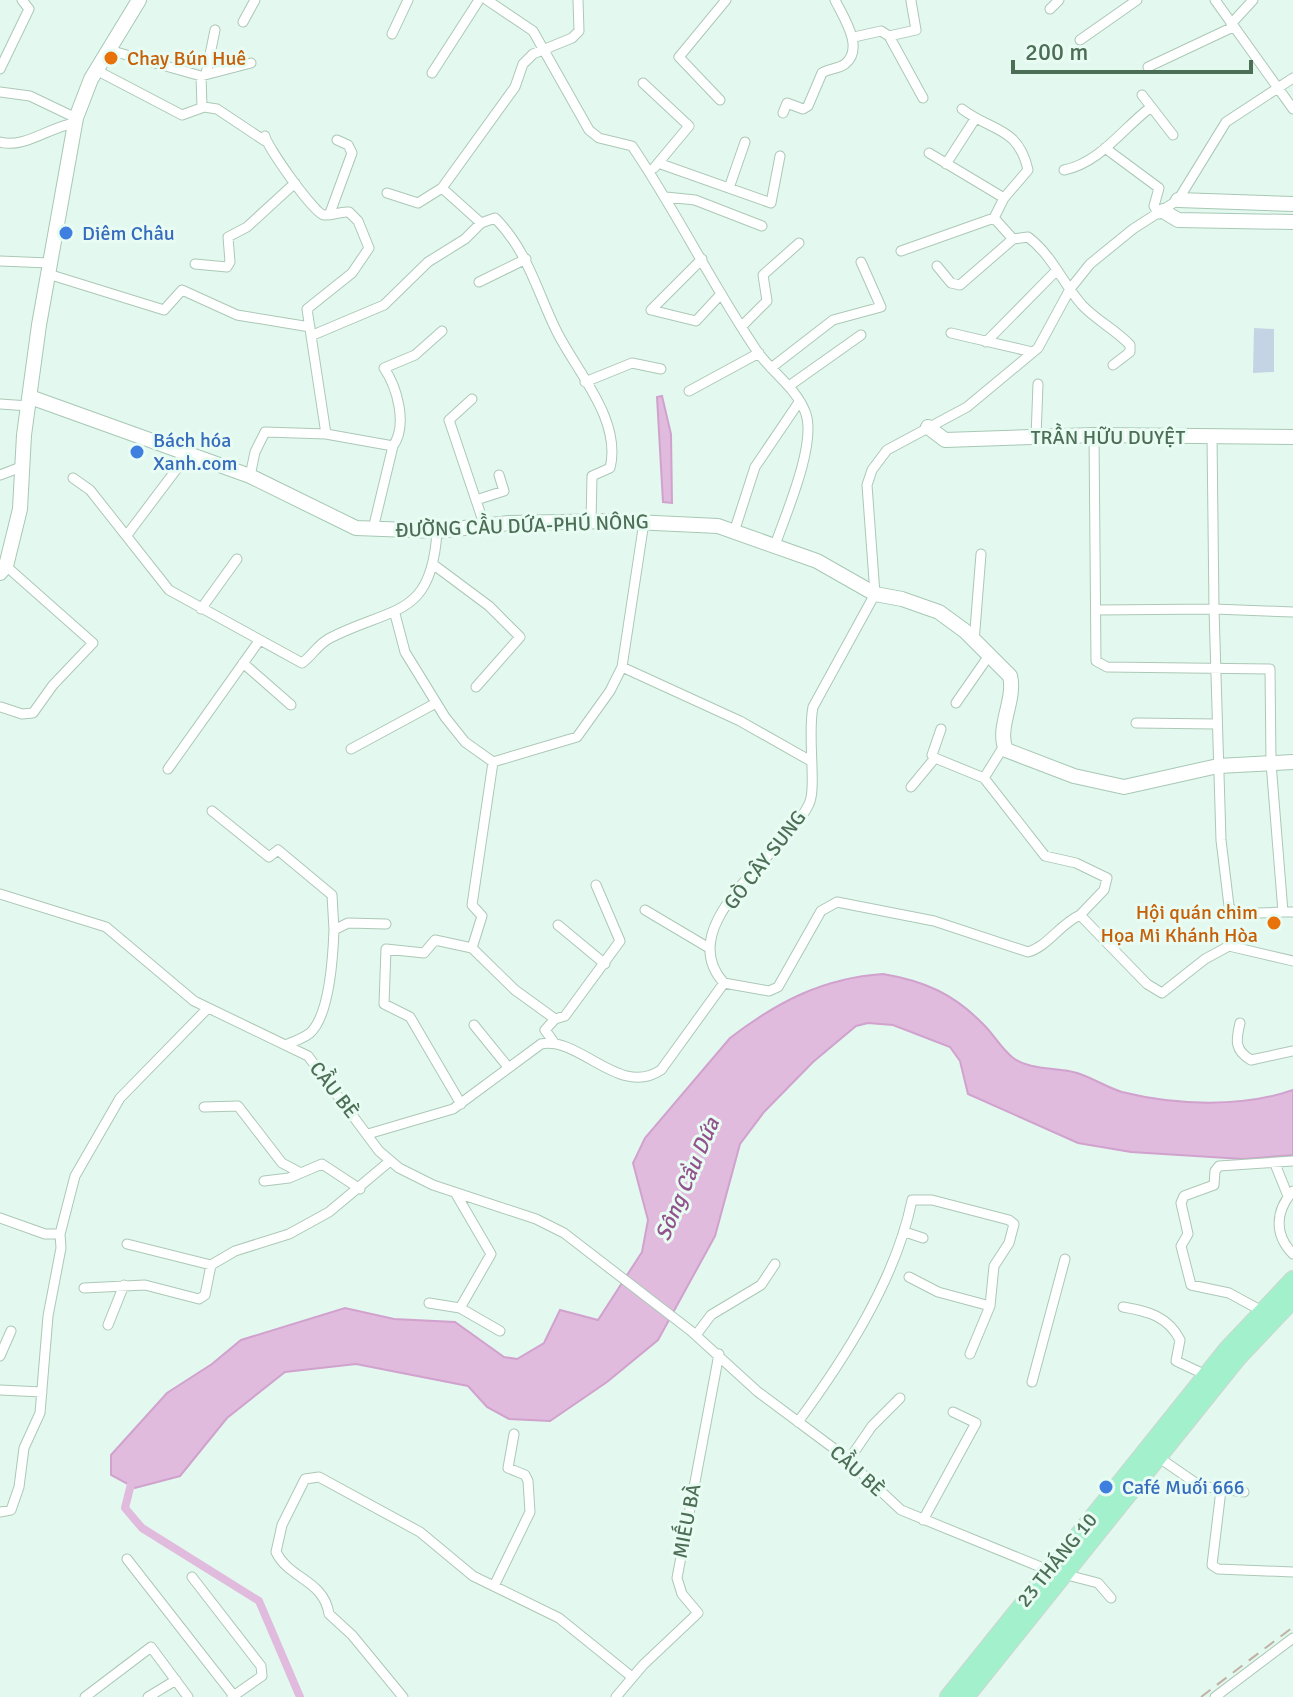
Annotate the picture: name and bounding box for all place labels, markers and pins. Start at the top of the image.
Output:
place label: Chay Bún Huê [127,46,246,71]
marker: Chay Bún Huê [102,49,120,67]
place label: Diêm Châu [82,221,175,246]
marker: Diêm Châu [57,224,75,242]
place label: Bách hóa Xanh.com [153,428,237,476]
marker: Bách hóa Xanh.com [128,443,146,461]
place label: Hội quán chim Họa Mi Khánh Hòa [1100,900,1258,948]
marker: Hội quán chim Họa Mi Khánh Hòa [1265,914,1283,932]
place label: Café Muối 666 [1122,1475,1245,1500]
marker: Café Muối 666 [1097,1478,1115,1496]

